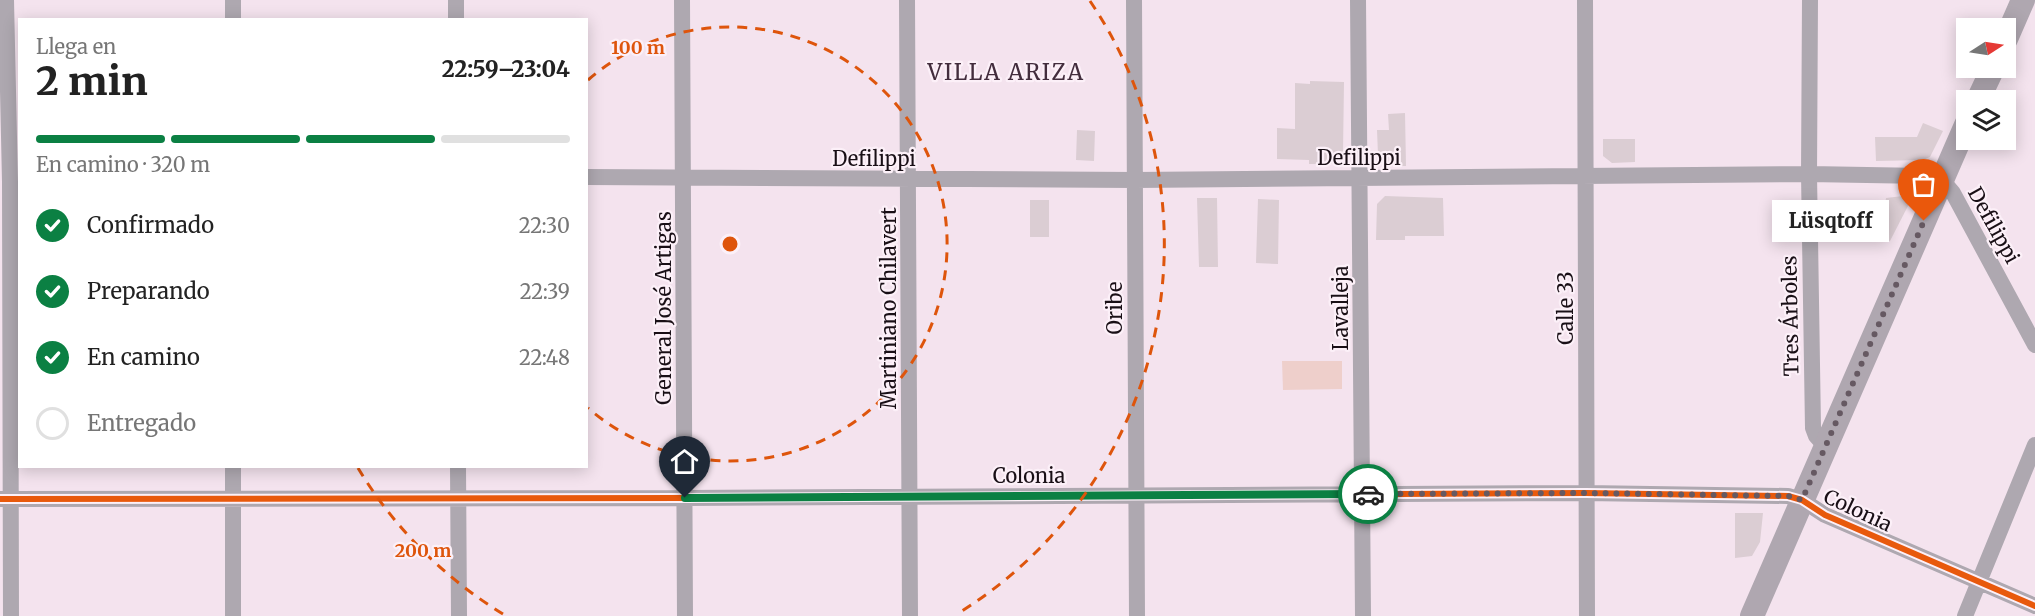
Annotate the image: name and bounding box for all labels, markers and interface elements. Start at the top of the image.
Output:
north arrow [1956,18,2016,78]
map controls [1956,18,2016,150]
text: Llega en [36,34,116,59]
text: 100 m [611,36,665,59]
text: 22:59–23:04 [442,55,570,83]
text: 2 min [36,57,148,106]
district label: VILLA ARIZA [927,58,1084,86]
button: layers [1956,90,2016,150]
street label: Defilippi [1317,145,1401,170]
street label: Defilippi [832,146,916,171]
text: En camino · 320 m [36,152,210,177]
pin [1898,159,1949,221]
icon: bag [1907,168,1940,201]
street label: Defilippi [1963,182,2025,268]
callout: Lüsqtoff [1771,200,1888,242]
street label: Martiniano Chilavert [876,207,901,409]
text: Lüsqtoff [1788,208,1873,233]
icon: check [36,209,69,242]
text: Confirmado [87,211,214,239]
street label: General José Artigas [651,211,676,405]
text: 22:30 [519,213,570,238]
centre of rings [720,234,740,254]
street label: Tres Árboles [1774,255,1804,377]
street label: Lavalleja [1328,265,1353,351]
street label: Calle 33 [1553,271,1578,345]
icon: check [36,275,69,308]
text: Preparando [87,277,210,305]
text: 22:39 [520,279,570,304]
street label: Oribe [1102,282,1127,334]
icon: check [36,341,69,374]
text: En camino [87,343,200,371]
text: 22:48 [519,345,570,370]
text: Entregado [87,409,196,437]
pin [659,436,710,498]
icon: home [668,445,701,478]
street label: Colonia [993,463,1066,488]
courier [1338,464,1398,524]
icon: car [1352,478,1385,511]
street label: Colonia [1820,483,1896,537]
text: 200 m [395,539,451,562]

